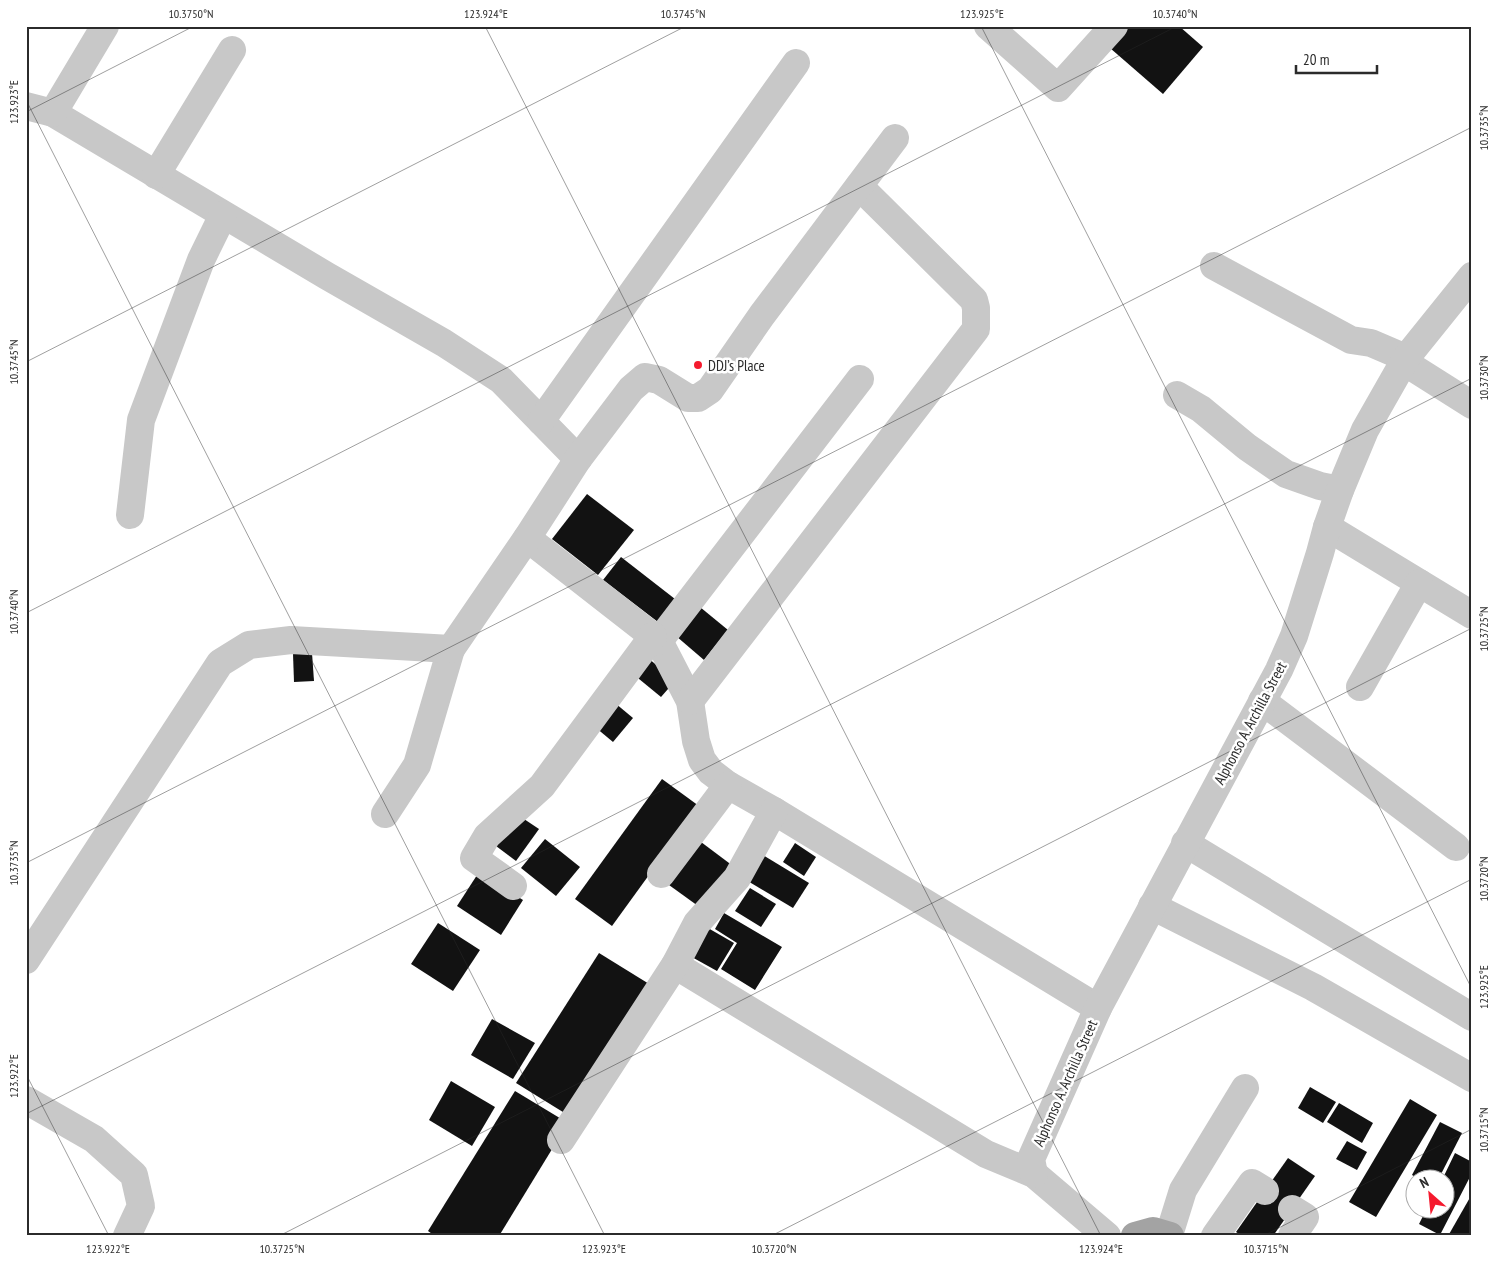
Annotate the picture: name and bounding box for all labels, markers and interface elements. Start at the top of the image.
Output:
text: 10.3750°N [168,6,214,21]
text: 123.924°E [464,6,508,21]
text: 10.3745°N [660,6,706,21]
text: 123.925°E [960,6,1004,21]
text: 10.3740°N [1152,6,1198,21]
scale bar [1296,42,1377,74]
text: 20 m [1303,50,1329,69]
text: 123.923°E [6,80,21,124]
text: 10.3735°N [1476,105,1491,151]
text: 10.3745°N [6,339,21,385]
text: 10.3730°N [1476,355,1491,401]
place label: DDJ’s Place [708,356,765,375]
marker: DDJ’s Place [692,359,704,371]
text: 10.3740°N [6,589,21,635]
text: 10.3725°N [1476,606,1491,652]
street label: Alphonso A. Archilla Street [1210,658,1290,788]
text: 10.3735°N [6,840,21,886]
text: 10.3720°N [1476,856,1491,902]
text: 123.925°E [1476,965,1491,1009]
street label: Alphonso A. Archilla Street [1029,1017,1101,1149]
text: 123.922°E [6,1054,21,1098]
text: 10.3715°N [1476,1107,1491,1153]
north arrow [1406,1170,1456,1220]
text: N [1417,1173,1432,1192]
text: 123.922°E [86,1241,130,1256]
text: 10.3725°N [259,1241,305,1256]
text: 123.923°E [582,1241,626,1256]
text: 10.3720°N [751,1241,797,1256]
text: 123.924°E [1079,1241,1123,1256]
text: 10.3715°N [1243,1241,1289,1256]

